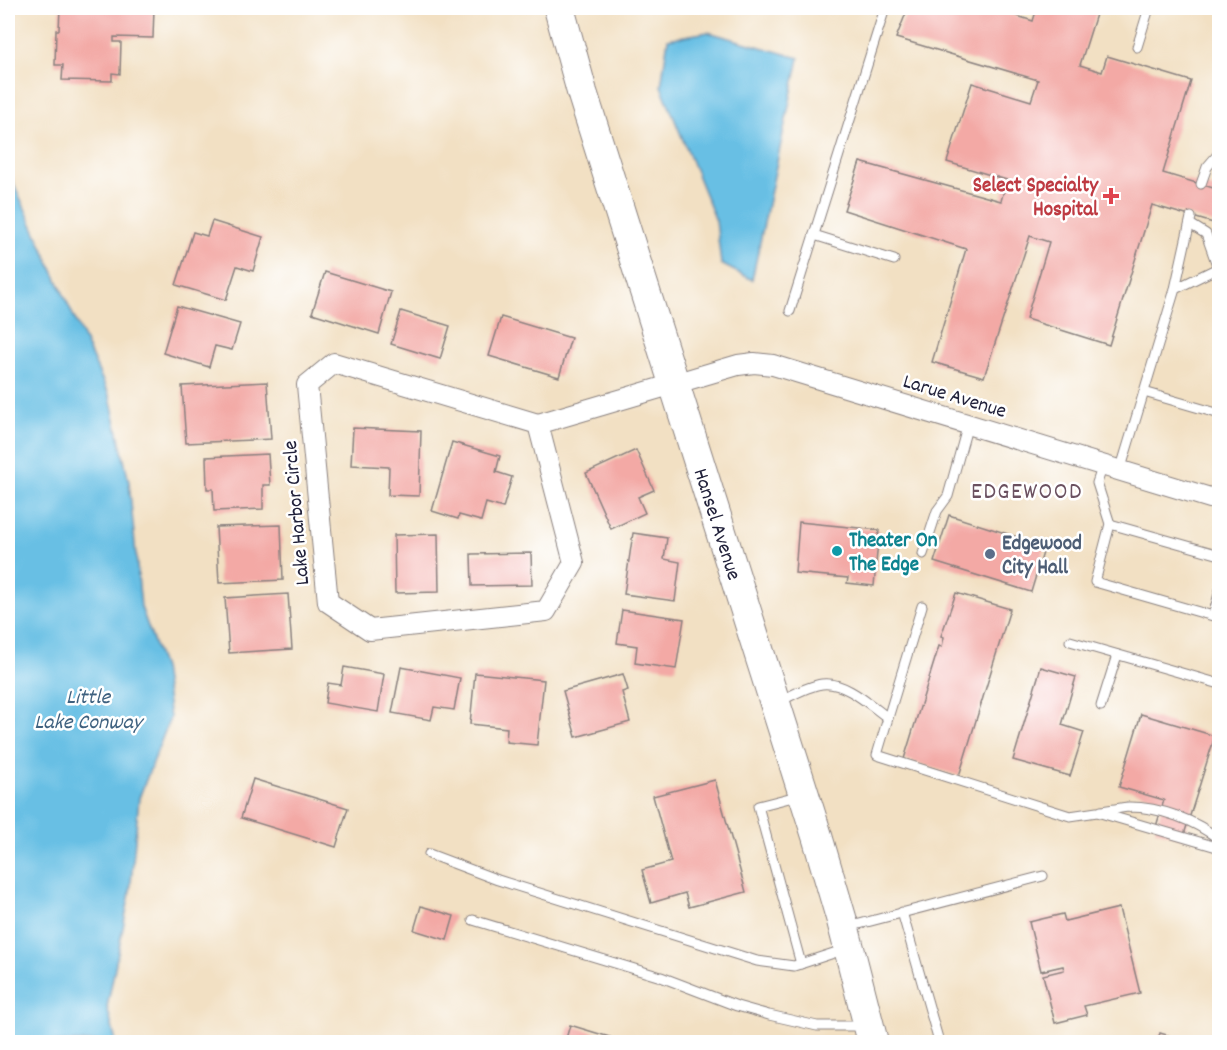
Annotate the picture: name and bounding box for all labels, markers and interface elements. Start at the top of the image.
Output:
place label: Select Specialty Hospital [973,172,1099,226]
marker: Select Specialty Hospital [1102,187,1120,205]
street label: Larue Avenue [899,368,1010,428]
street label: Lake Harbor Circle [277,439,319,586]
street label: Hansel Avenue [684,465,747,584]
district label: EDGEWOOD [971,476,1083,510]
place label: Theater On The Edge [849,527,938,581]
place label: Edgewood City Hall [1002,530,1082,584]
marker: Theater On The Edge [830,544,844,558]
marker: Edgewood City Hall [983,547,997,561]
water label: Little Lake Conway [34,683,145,739]

